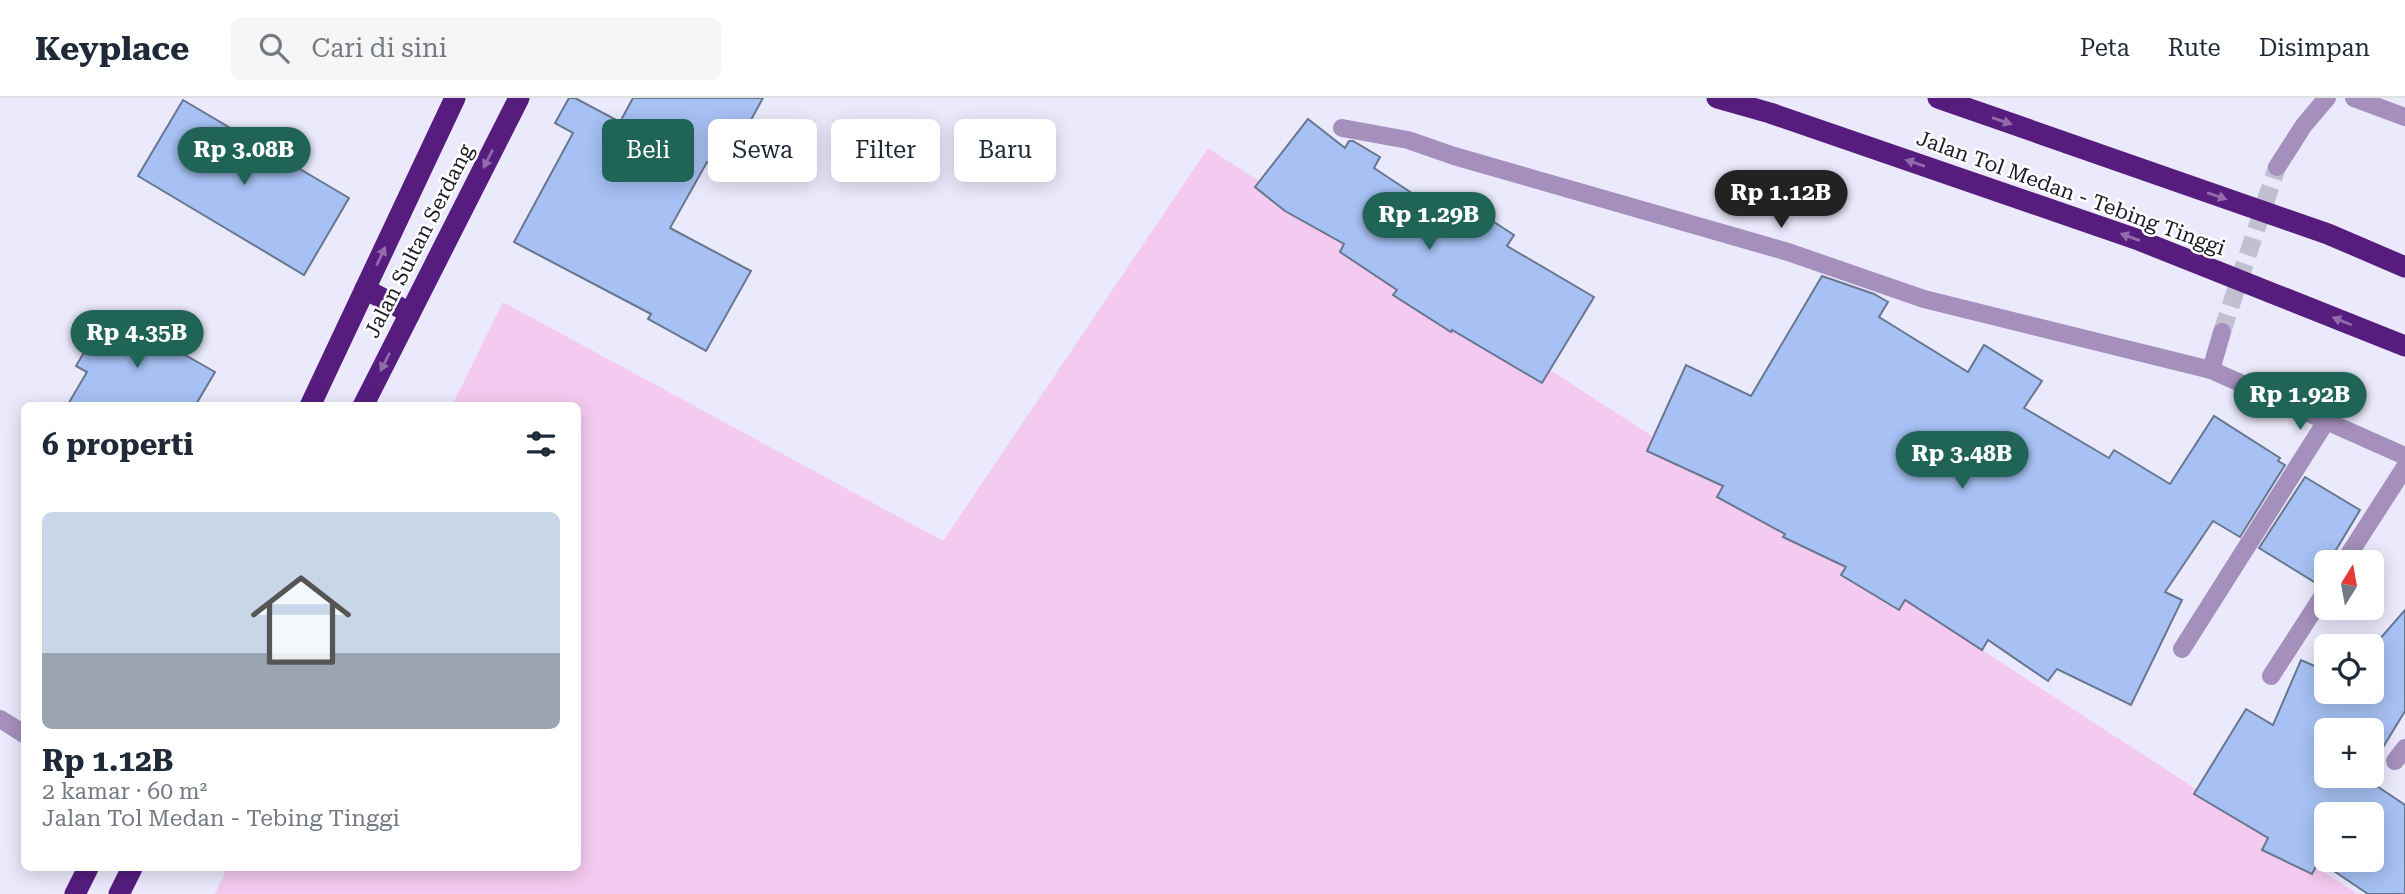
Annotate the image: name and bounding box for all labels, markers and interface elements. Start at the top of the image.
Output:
search box [231,17,721,80]
text: Keyplace [35,29,189,68]
icon: search [255,29,293,67]
text: Cari di sini [311,33,447,63]
text: Peta [2080,34,2130,62]
text: Rute [2168,34,2221,62]
text: Disimpan [2259,34,2370,62]
one-way arrow [1992,115,2013,126]
chip: Beli [602,119,694,182]
chip: Sewa [708,119,817,182]
chip: Filter [831,119,940,182]
chip: Baru [954,119,1056,182]
street label: Jalan Tol Medan - Tebing Tinggi [1913,126,2229,260]
pin: Rp 3.08B [172,127,316,187]
text: Rp 3.08B [194,136,294,163]
street label: Jalan Sultan Serdang [360,140,478,342]
one-way arrow [482,149,494,169]
one-way arrow [1905,157,1926,168]
pin: Rp 1.12B [1709,170,1853,230]
text: Rp 1.12B [1731,179,1831,206]
one-way arrow [2207,191,2228,202]
pin: Rp 1.29B [1357,192,1501,252]
text: Rp 1.29B [1379,201,1479,228]
one-way arrow [2120,231,2141,242]
one-way arrow [375,246,387,266]
pin: Rp 4.35B [65,310,209,370]
one-way arrow [2331,315,2352,326]
text: Rp 4.35B [87,319,187,346]
one-way arrow [380,352,391,372]
pin: Rp 1.92B [2228,372,2372,432]
text: Rp 1.92B [2250,381,2350,408]
icon: filters [522,425,560,463]
text: 6 properti [42,427,193,462]
pin: Rp 3.48B [1890,432,2034,491]
text: Rp 3.48B [1912,440,2012,467]
north arrow [2314,550,2384,620]
map controls [2314,550,2384,872]
icon: home [238,557,364,683]
button: locate [2314,634,2384,704]
button: + [2314,718,2384,788]
text: Rp 1.12B [42,743,174,778]
text: 2 kamar · 60 m² [42,778,207,805]
button: − [2314,802,2384,872]
text: Jalan Tol Medan - Tebing Tinggi [42,805,400,832]

